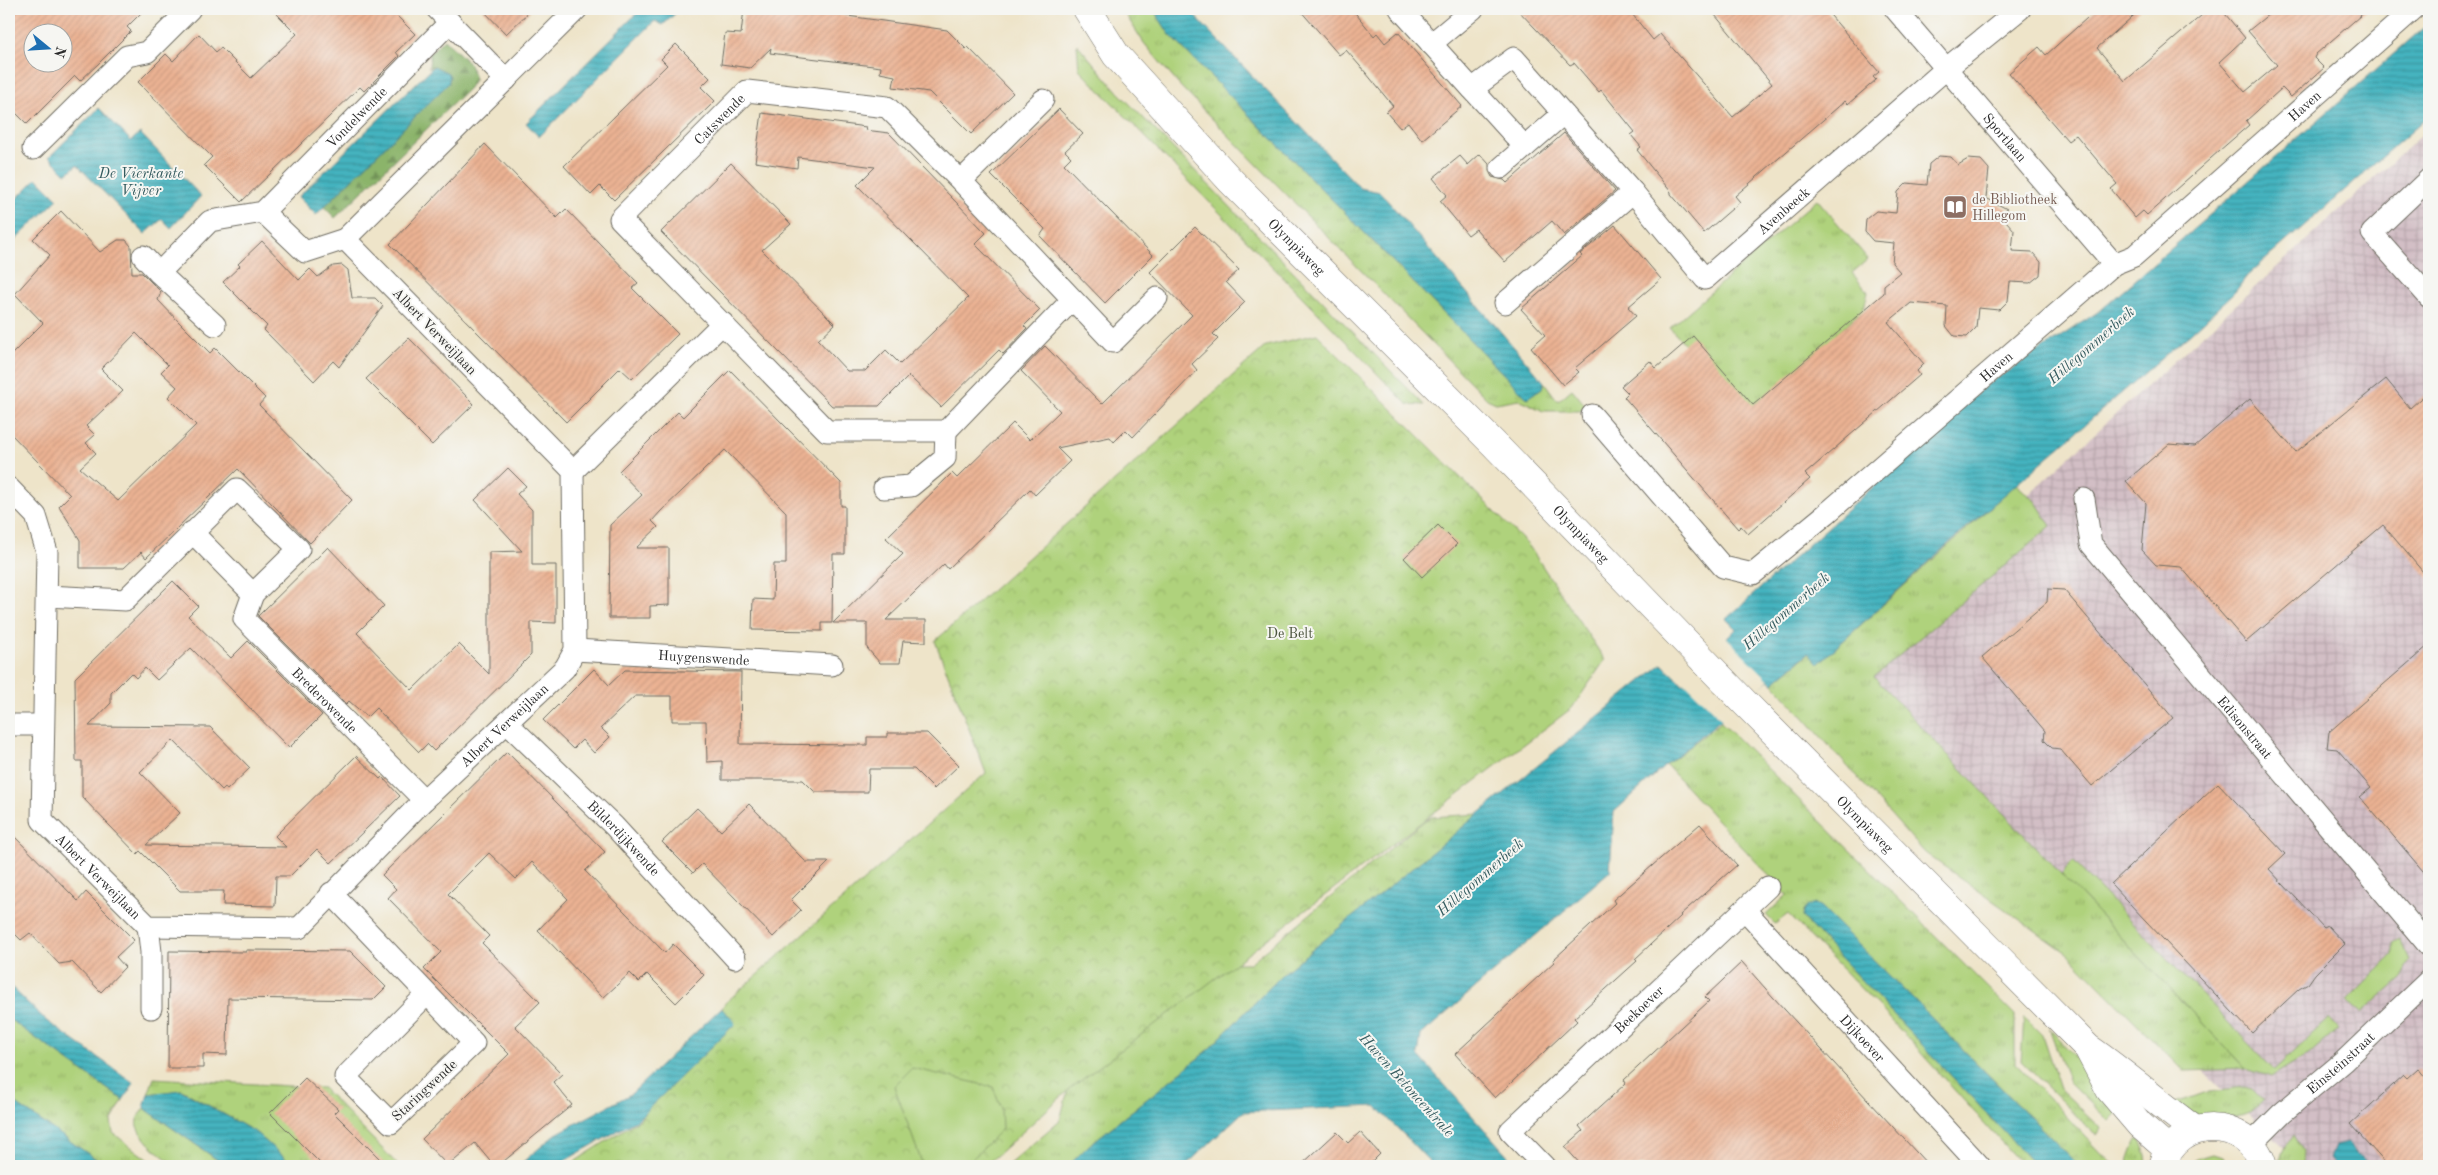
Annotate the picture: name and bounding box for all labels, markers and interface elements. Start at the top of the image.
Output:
north arrow [22,22,72,72]
text: N [51,44,68,59]
street label: Vondelwende [324,85,390,151]
street label: Haven [2286,88,2324,124]
street label: Catswende [692,92,748,148]
street label: Sportlaan [1980,111,2029,165]
water label: De Vierkante Vijver [98,167,183,199]
street label: Avenbeeck [1755,185,1813,238]
place label: de Bibliotheek Hillegom [1972,193,2057,223]
library icon: de Bibliotheek Hillegom [1942,194,1968,220]
street label: Olympiaweg [1265,216,1327,279]
street label: Albert Verweijlaan [390,286,479,378]
water label: Hillegommerbeek [2045,305,2138,388]
street label: Haven [1978,349,2016,385]
street label: Olympiaweg [1550,503,1611,566]
water label: Hillegommerbeek [1740,571,1833,654]
park label: De Belt [1267,627,1313,641]
street label: Huygenswende [658,649,750,668]
street label: Brederowende [289,665,359,736]
street label: Albert Verweijlaan [458,681,552,770]
street label: Edisonstraat [2214,694,2274,762]
street label: Olympiaweg [1833,793,1896,856]
street label: Bilderdijkwende [584,799,662,879]
street label: Albert Verweijlaan [52,831,143,923]
water label: Hillegommerbeek [1434,837,1527,920]
street label: Beekoever [1612,983,1667,1036]
street label: Dijkoever [1837,1012,1887,1065]
street label: Einsteinstraat [2305,1030,2378,1097]
water label: Haven Betoncentrale [1355,1031,1456,1141]
street label: Staringwende [390,1057,460,1124]

